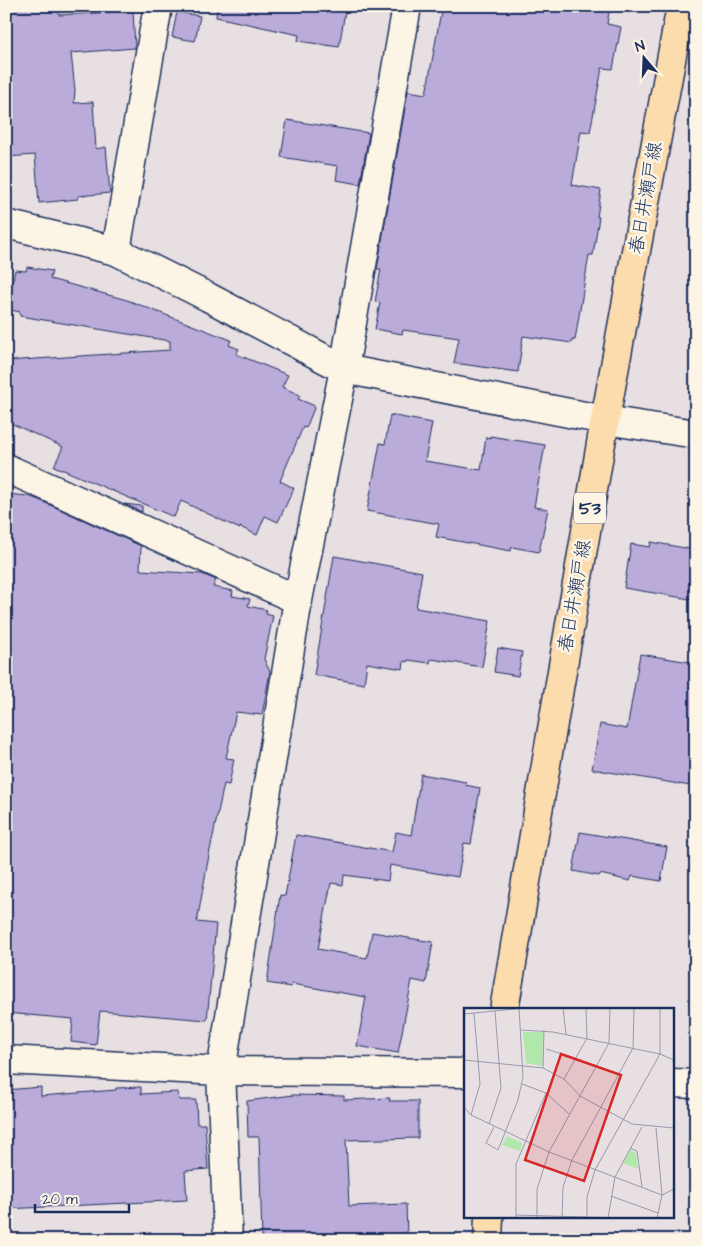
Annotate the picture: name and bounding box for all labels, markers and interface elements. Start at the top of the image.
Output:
north arrow [620,32,670,82]
text: N [633,36,648,58]
street label: 春日井瀬戸線 [623,140,669,256]
road number: 53 [574,492,606,524]
street label: 春日井瀬戸線 [552,538,598,654]
inset map [464,1008,674,1218]
scale bar [35,1181,129,1213]
text: 20 m [42,1189,78,1210]

